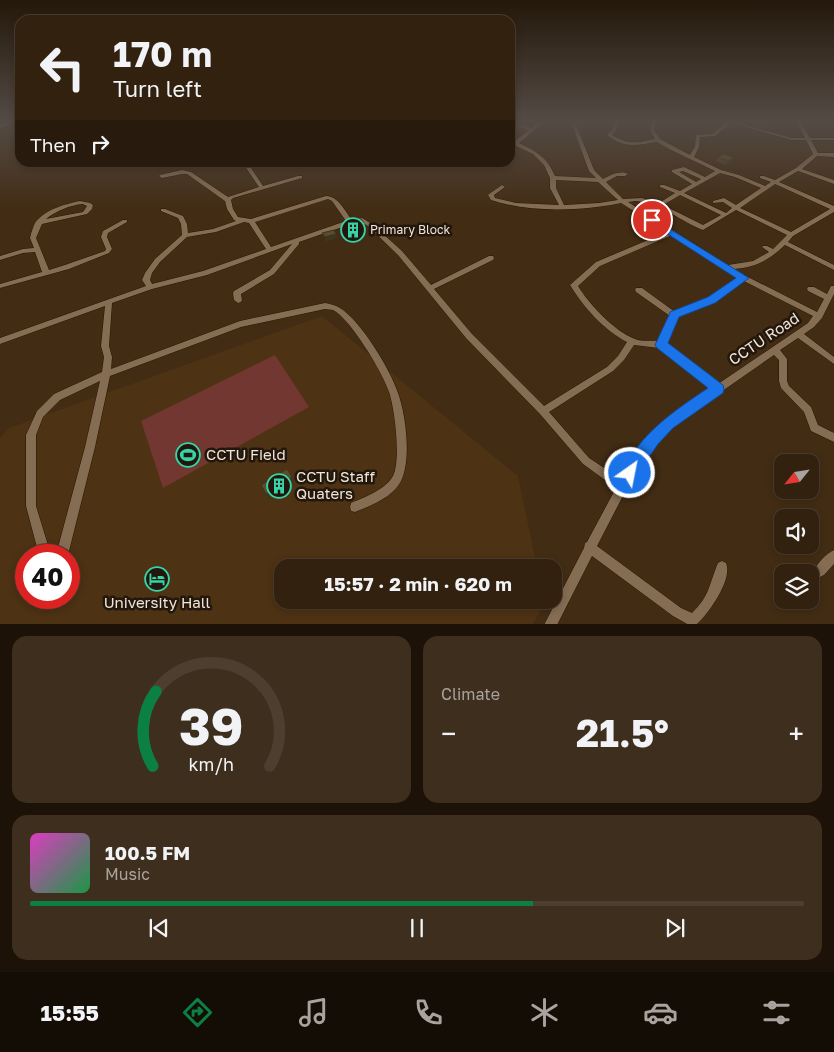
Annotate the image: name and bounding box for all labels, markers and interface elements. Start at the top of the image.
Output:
text: 170 m [113,33,212,75]
icon: left [30,35,95,100]
text: Turn left [113,75,202,102]
icon: right [86,130,114,158]
text: Then [30,133,76,156]
pin [631,199,673,241]
icon: arrive [638,206,666,234]
building icon: Primary Block [340,217,366,243]
place label: Primary Block [370,222,450,237]
street label: CCTU Road [725,308,802,368]
sports icon: CCTU Field [175,442,201,468]
place label: CCTU Field [206,445,286,463]
position arrow [603,446,655,498]
north arrow [774,454,819,499]
map controls [774,454,819,609]
place label: CCTU Staff Quaters [296,467,376,502]
building icon: CCTU Staff Quaters [266,473,292,499]
button: sound [774,509,819,554]
speed limit sign: 40 [15,544,80,609]
button: layers [774,564,819,609]
hotel icon: University Hall [144,566,170,592]
text: 15:57 · 2 min · 620 m [324,572,512,595]
place label: University Hall [104,593,211,611]
text: Climate [441,684,500,704]
text: 39 [179,694,244,756]
text: 21.5° [576,710,669,755]
text: − [441,717,456,750]
text: + [789,717,804,750]
text: km/h [189,753,234,775]
text: 100.5 FM [105,841,190,864]
text: Music [105,864,150,884]
icon: previous [145,914,173,942]
icon: pause [403,914,431,942]
icon: next [661,914,689,942]
icon: directions [180,995,215,1030]
icon: music [296,995,331,1030]
icon: phone [411,995,446,1030]
icon: climate [527,995,562,1030]
icon: car [643,995,678,1030]
icon: filters [759,995,794,1030]
text: 15:55 [40,999,99,1026]

